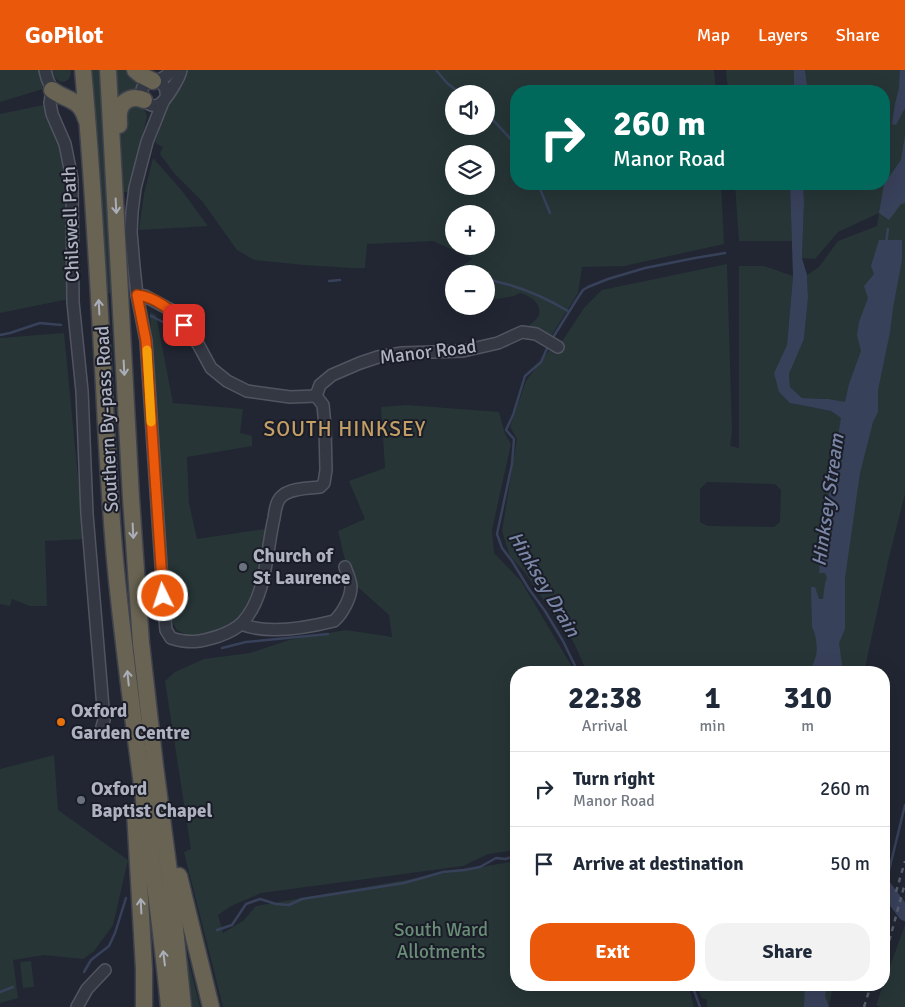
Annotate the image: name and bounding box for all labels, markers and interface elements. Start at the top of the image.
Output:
text: GoPilot [25,20,103,50]
text: Map [697,24,730,46]
text: Layers [758,24,808,46]
text: Share [836,24,880,46]
map controls [445,85,495,315]
button: sound [445,85,495,135]
text: 260 m [613,102,706,145]
icon: right [530,105,595,170]
button: layers [445,145,495,195]
text: Manor Road [613,145,725,172]
street label: Chilswell Path [57,166,85,282]
one-way arrow [111,198,120,214]
button: + [445,205,495,255]
button: − [445,265,495,315]
one-way arrow [95,299,104,315]
pin [163,304,205,346]
icon: arrive [170,311,198,339]
street label: Southern By-pass Road [90,325,124,513]
street label: Manor Road [378,334,478,370]
one-way arrow [120,360,129,376]
district label: SOUTH HINKSEY [264,416,426,442]
water label: Hinksey Stream [806,431,850,568]
one-way arrow [128,522,137,538]
water label: Hinksey Drain [503,527,586,642]
place label: Church of St Laurence [253,544,350,590]
marker: Church of St Laurence [237,561,249,573]
position arrow [136,569,188,621]
one-way arrow [123,670,133,686]
text: 22:38 [568,680,642,717]
text: 1 [704,680,721,717]
text: 310 [783,680,832,717]
place label: Oxford Garden Centre [71,699,190,745]
marker: Oxford Garden Centre [55,716,67,728]
text: Arrival [582,716,628,736]
text: min [700,716,725,736]
text: m [801,716,814,736]
text: Turn right [573,767,655,791]
icon: right [530,775,558,803]
place label: Oxford Baptist Chapel [91,777,212,823]
text: 260 m [820,777,870,801]
text: Manor Road [573,791,655,811]
marker: Oxford Baptist Chapel [75,794,87,806]
icon: arrive [530,850,558,878]
text: Arrive at destination [573,852,744,876]
text: 50 m [830,852,870,876]
one-way arrow [137,898,146,914]
park label: South Ward Allotments [394,918,488,964]
button: Exit [530,923,695,981]
button: Share [705,923,870,981]
one-way arrow [159,951,169,967]

